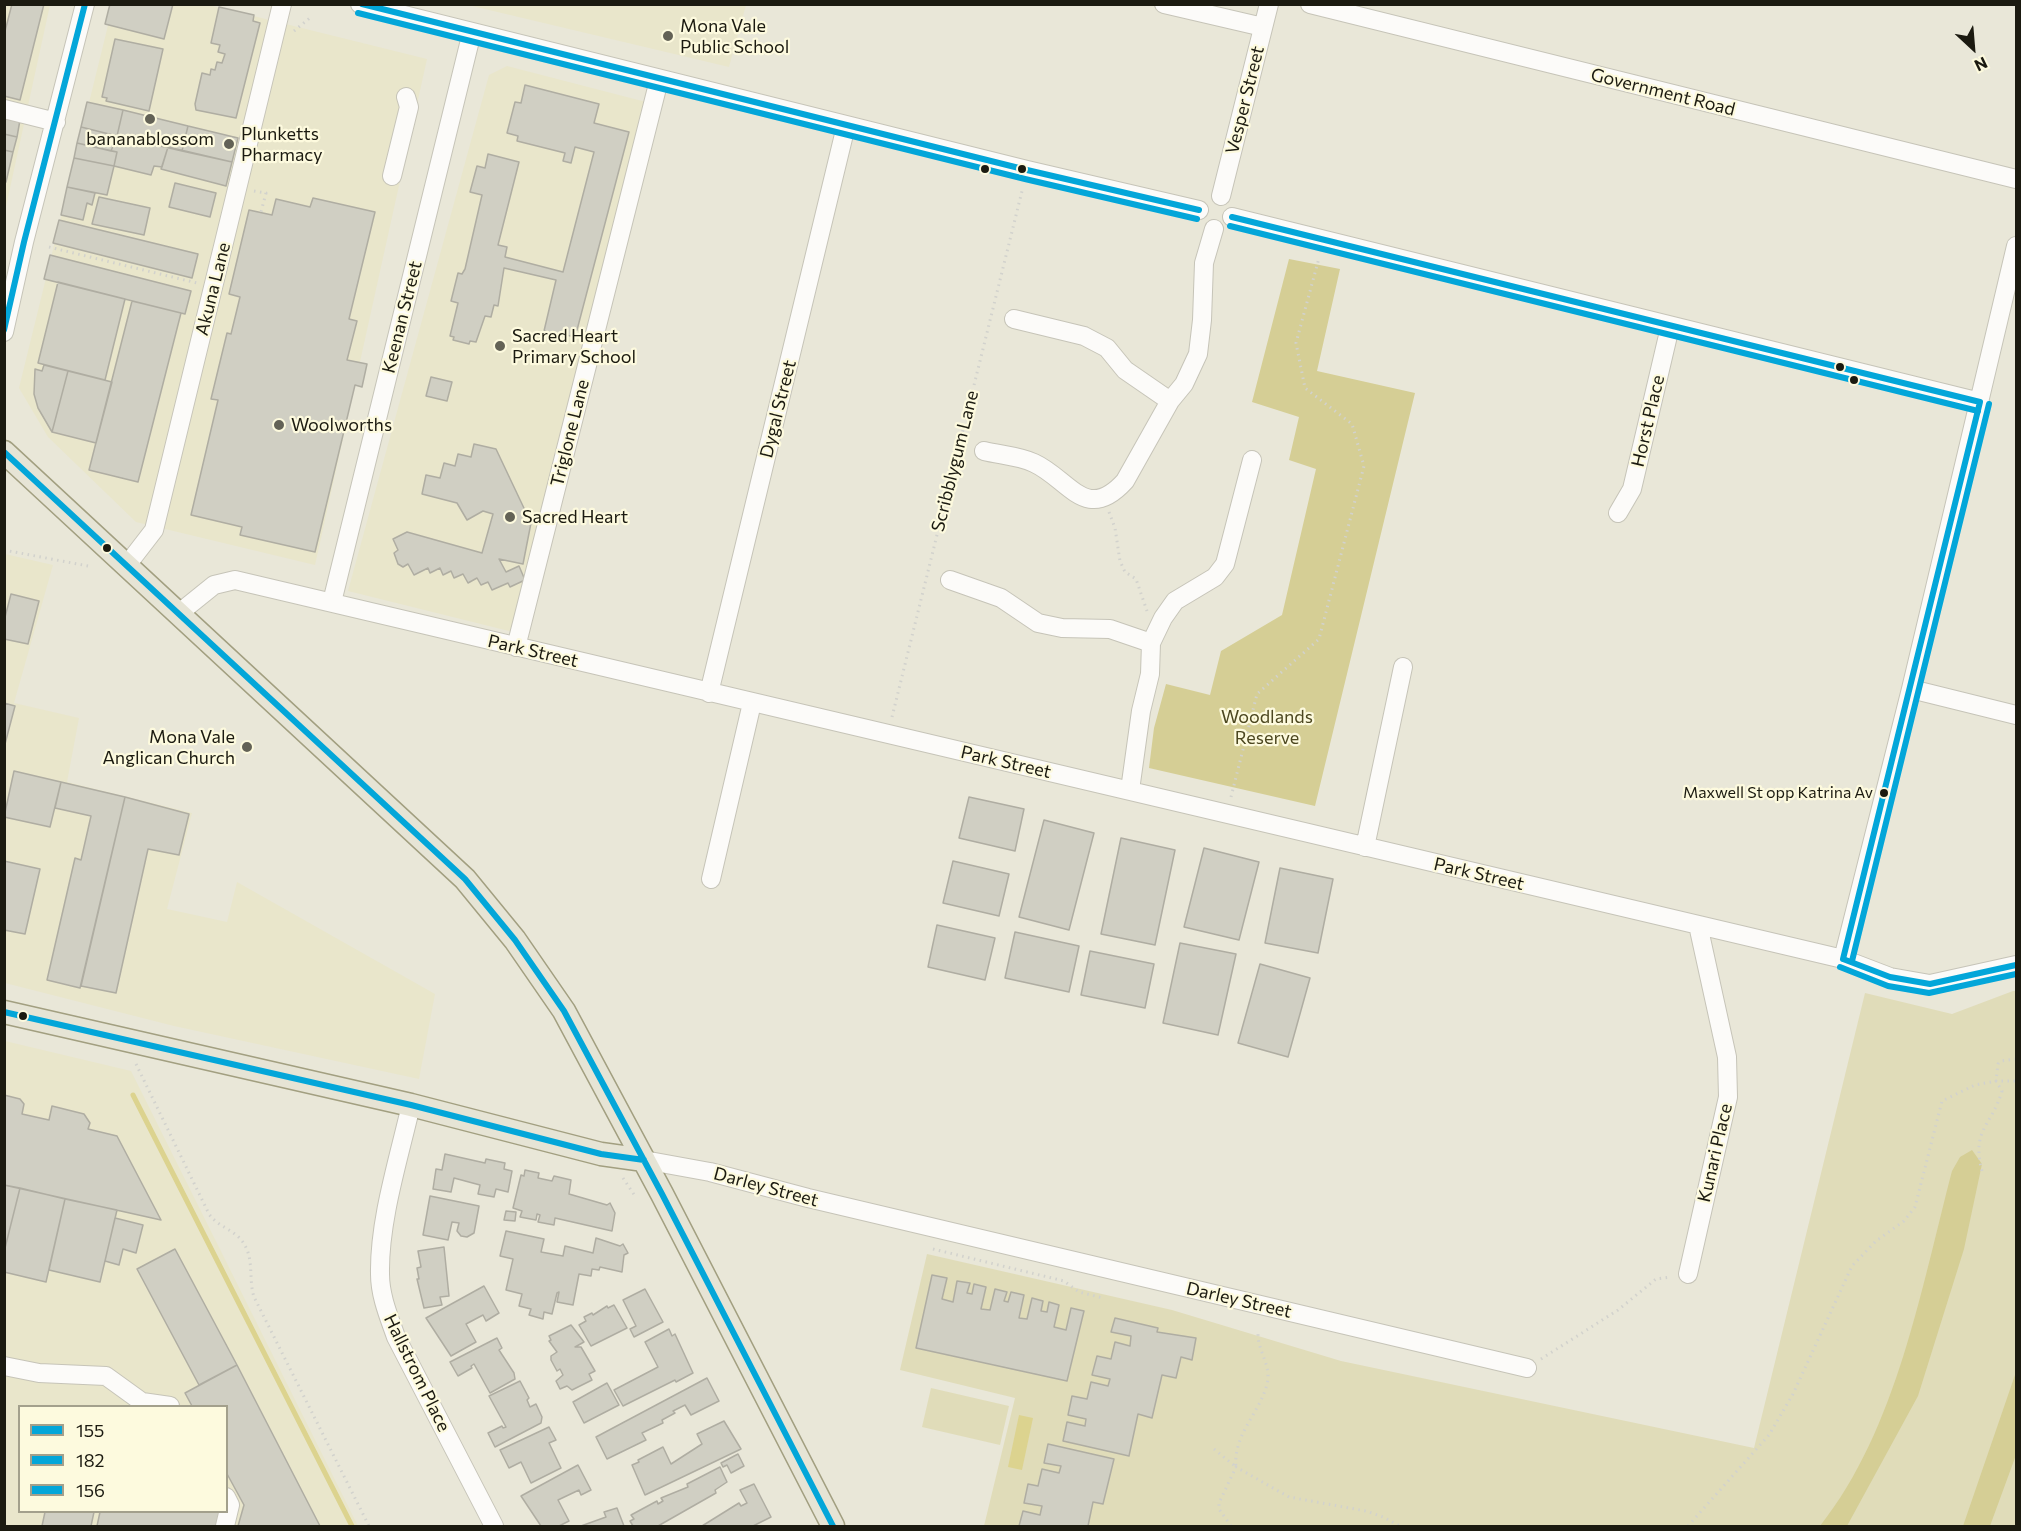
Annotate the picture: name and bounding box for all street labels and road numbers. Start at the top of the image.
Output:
street label: Vesper Street [1221,44,1269,156]
street label: Government Road [1589,64,1737,120]
street label: Akuna Lane [191,240,235,338]
street label: Keenan Street [378,259,426,375]
street label: Dygal Street [755,358,801,460]
street label: Horst Place [1627,373,1669,469]
street label: Triglone Lane [546,377,594,489]
street label: Scribblygum Lane [927,388,983,534]
street label: Park Street [486,630,580,672]
street label: Park Street [959,741,1053,783]
street label: Park Street [1432,853,1526,895]
street label: Kunari Place [1693,1102,1737,1204]
street label: Darley Street [711,1163,821,1211]
street label: Darley Street [1184,1277,1294,1323]
street label: Hallstrom Place [379,1311,455,1435]

